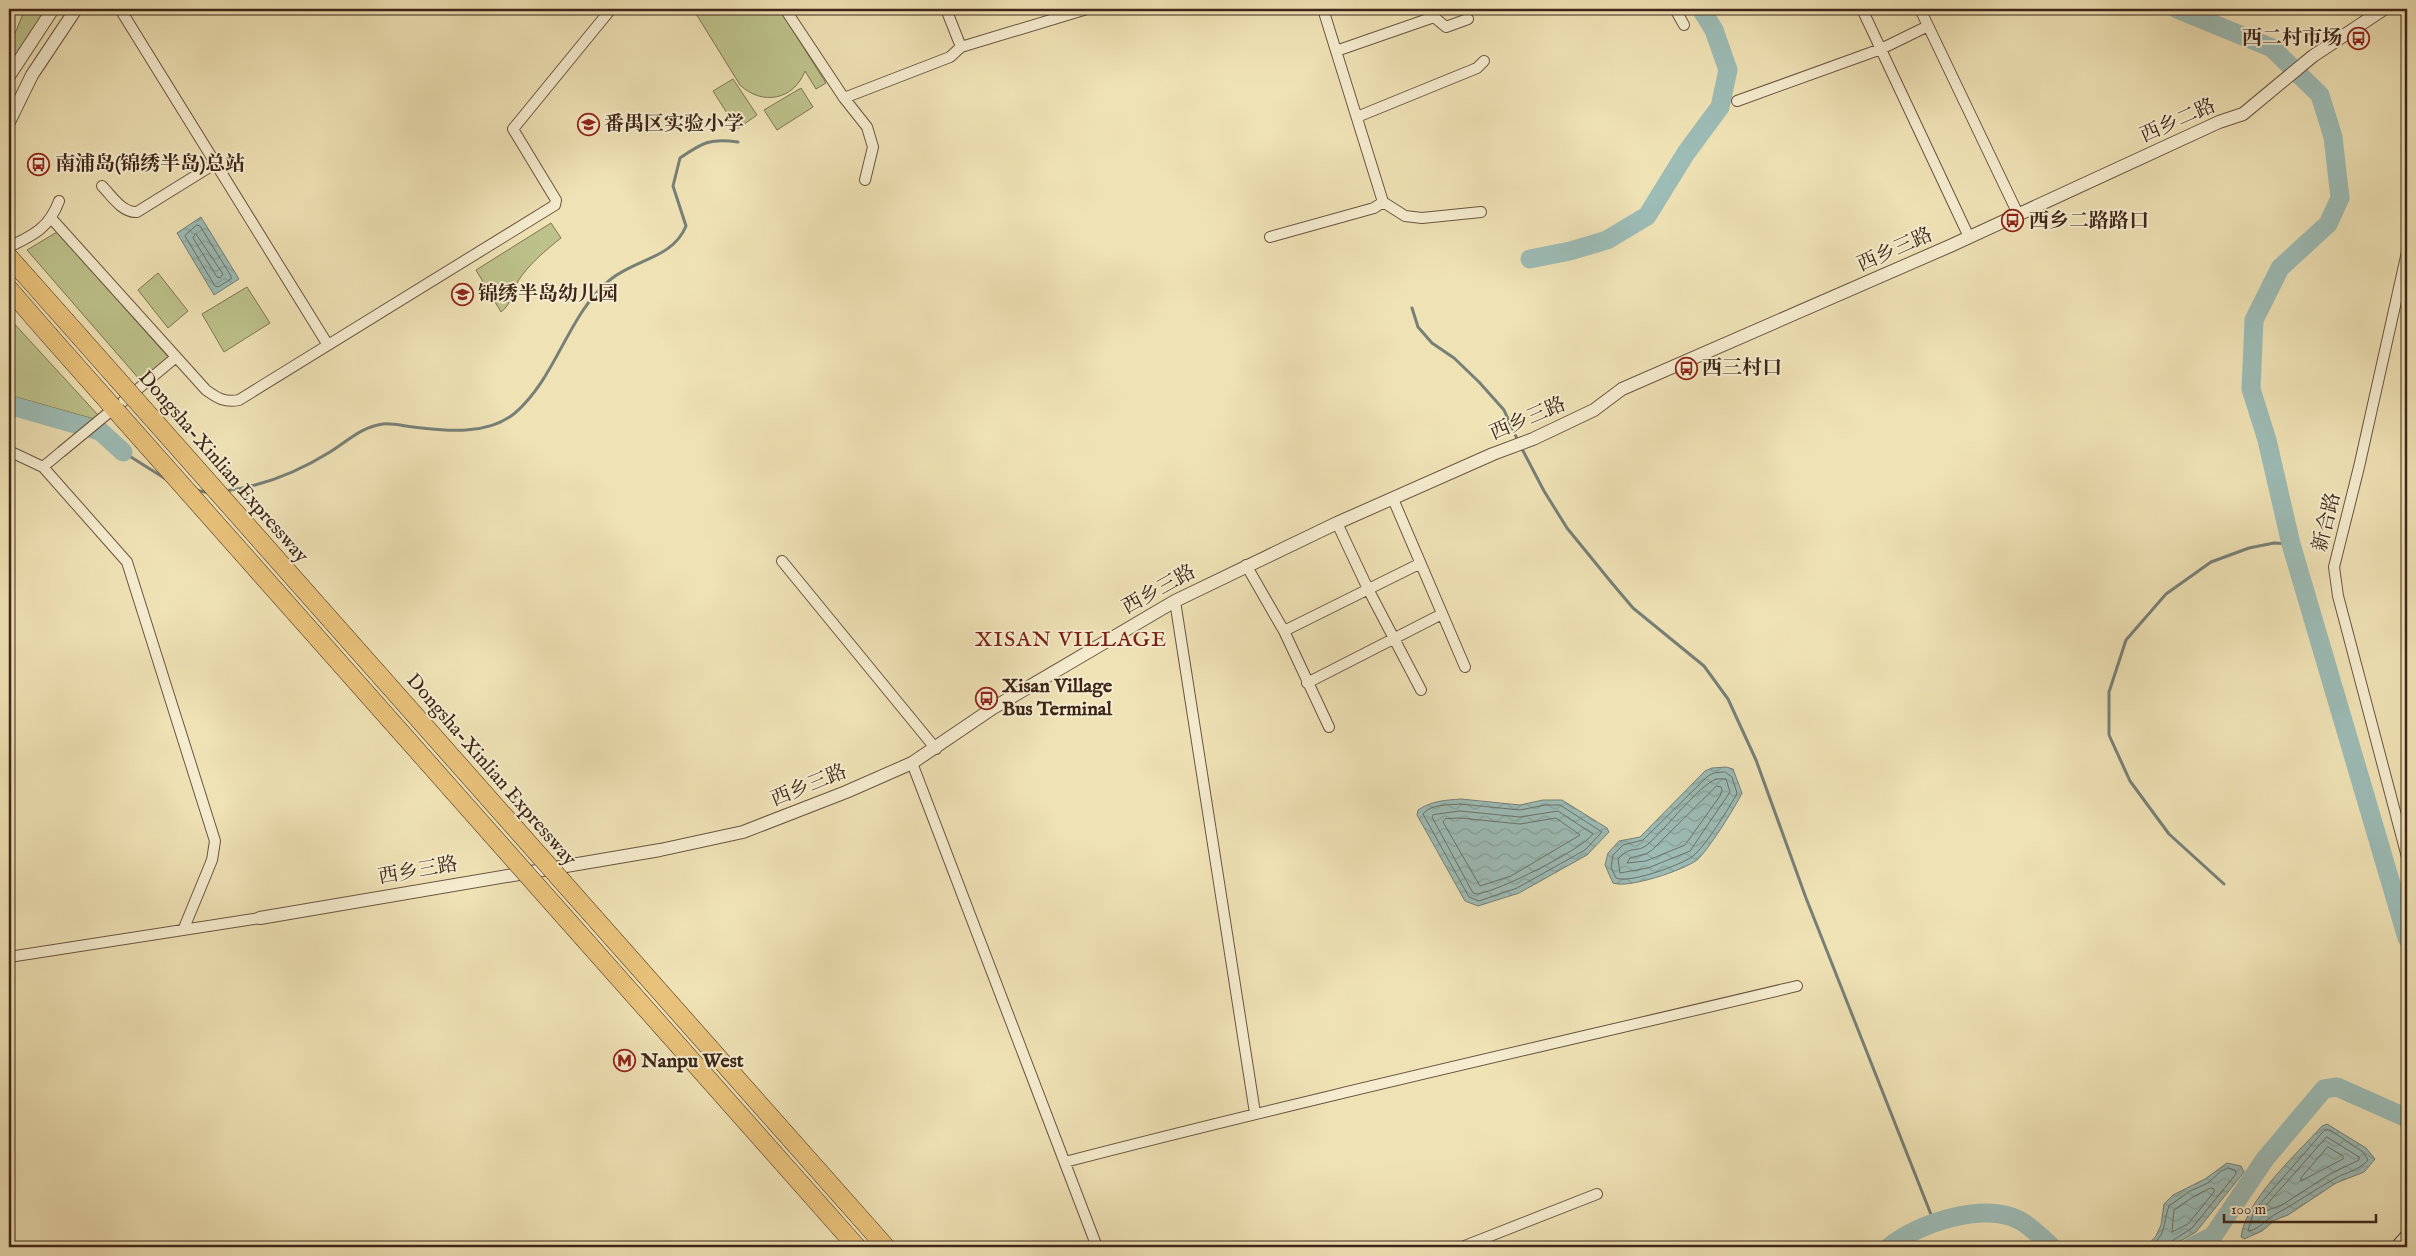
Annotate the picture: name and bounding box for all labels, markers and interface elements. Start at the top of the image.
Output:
place label: 西二村市场 [2242,26,2342,51]
bus stop icon: 西二村市场 [2346,26,2370,50]
street label: 西乡二路 [2136,93,2220,149]
school or university icon: 番禺区实验小学 [576,112,600,136]
place label: 番禺区实验小学 [604,112,744,137]
bus stop icon: 南浦岛(锦绣半岛)总站 [27,152,51,176]
place label: 南浦岛(锦绣半岛)总站 [55,152,245,177]
bus stop icon: 西乡二路路口 [2001,209,2025,233]
place label: 西乡二路路口 [2029,209,2149,234]
street label: 西乡三路 [1853,222,1937,278]
school or university icon: 锦绣半岛幼儿园 [450,282,474,306]
place label: 锦绣半岛幼儿园 [478,282,618,307]
bus stop icon: 西三村口 [1674,356,1698,380]
place label: 西三村口 [1702,356,1782,381]
street label: Dongsha-Xinlian Expressway [133,366,314,568]
street label: 西乡三路 [1486,392,1570,446]
street label: 新合路 [2308,490,2346,554]
street label: 西乡三路 [1118,560,1200,620]
district label: XISAN VILLAGE [975,626,1167,654]
street label: Dongsha-Xinlian Expressway [401,669,582,871]
place label: Xisan Village Bus Terminal [1001,674,1113,722]
bus stop icon: Xisan Village Bus Terminal [974,686,998,710]
street label: 西乡三路 [767,759,851,813]
street label: 西乡三路 [376,852,460,890]
metro station icon: Nanpu West [613,1049,637,1073]
place label: Nanpu West [640,1049,744,1074]
scale bar [2224,1191,2376,1223]
text: 100 m [2231,1200,2267,1219]

